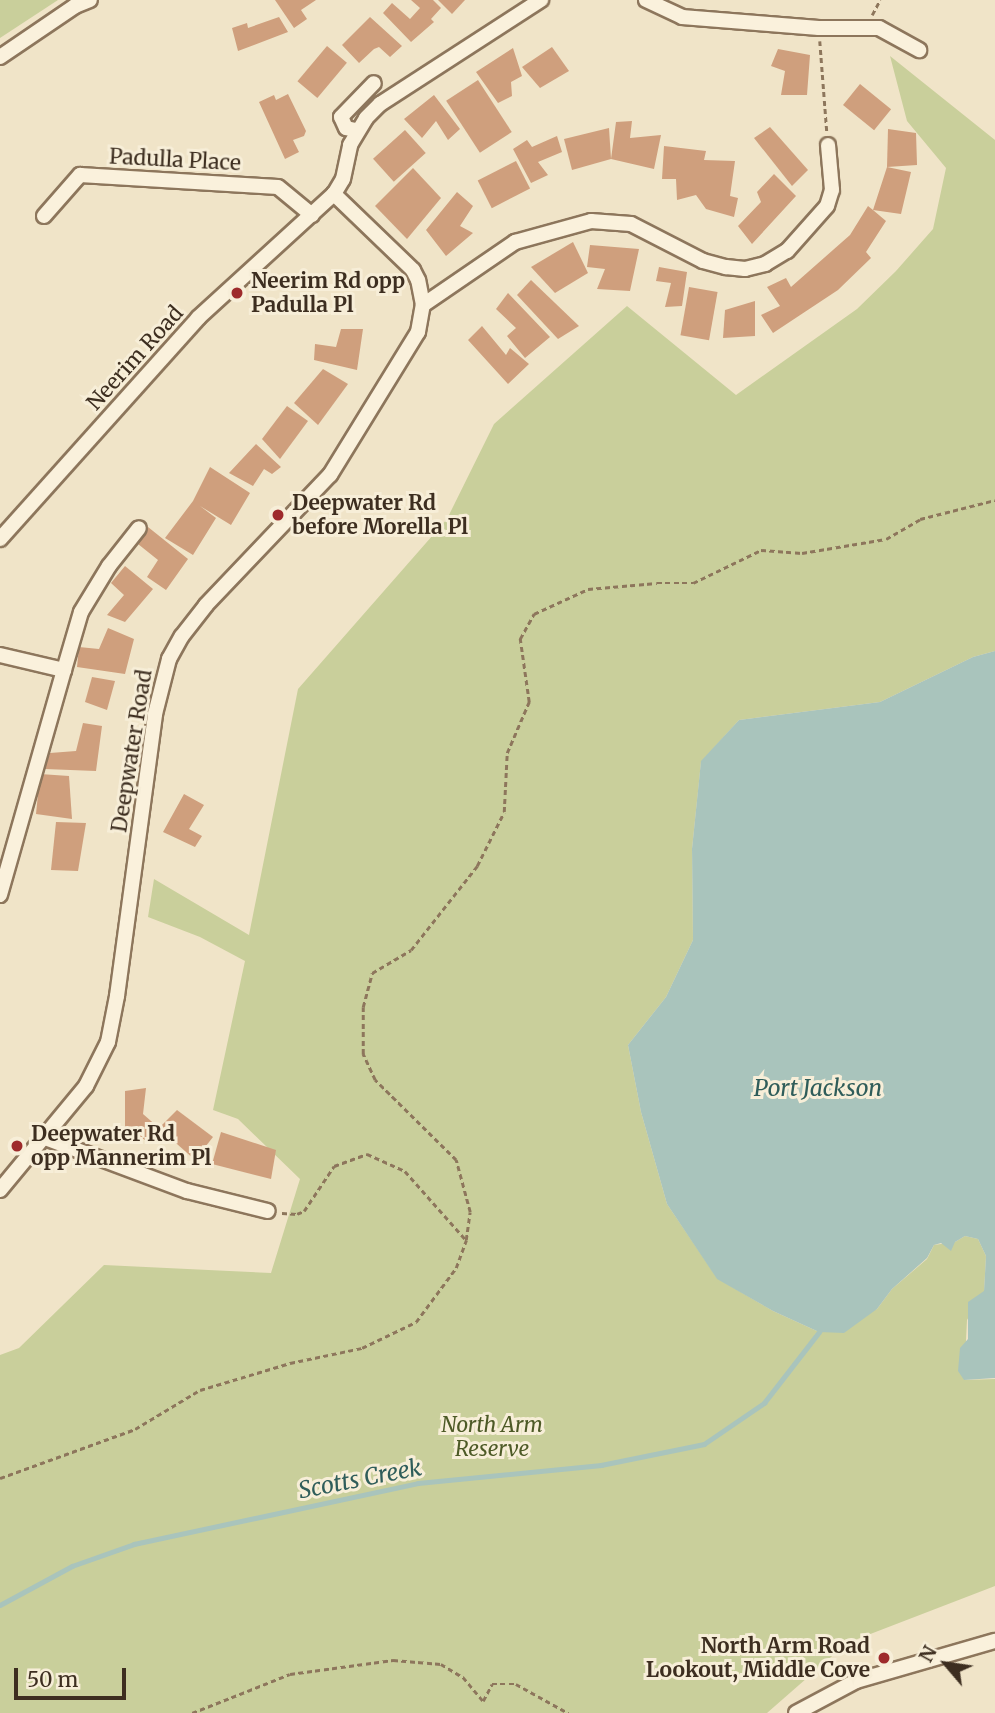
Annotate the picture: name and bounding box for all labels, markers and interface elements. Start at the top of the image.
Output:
street label: Padulla Place [108,144,242,176]
place label: Neerim Rd opp Padulla Pl [251,268,405,318]
marker: Neerim Rd opp Padulla Pl [229,285,245,301]
street label: Neerim Road [82,301,188,415]
place label: Deepwater Rd before Morella Pl [292,490,468,540]
marker: Deepwater Rd before Morella Pl [270,507,286,523]
street label: Deepwater Road [107,668,157,834]
water label: Port Jackson [754,1074,882,1102]
place label: Deepwater Rd opp Mannerim Pl [31,1121,211,1171]
marker: Deepwater Rd opp Mannerim Pl [9,1138,25,1154]
park label: North Arm Reserve [441,1412,543,1462]
water label: Scotts Creek [296,1454,424,1504]
north arrow [911,1629,981,1699]
place label: North Arm Road Lookout, Middle Cove [646,1633,870,1683]
text: N [913,1641,942,1666]
marker: North Arm Road Lookout, Middle Cove [876,1650,892,1666]
scale bar [18,1654,130,1698]
text: 50 m [27,1666,78,1693]

